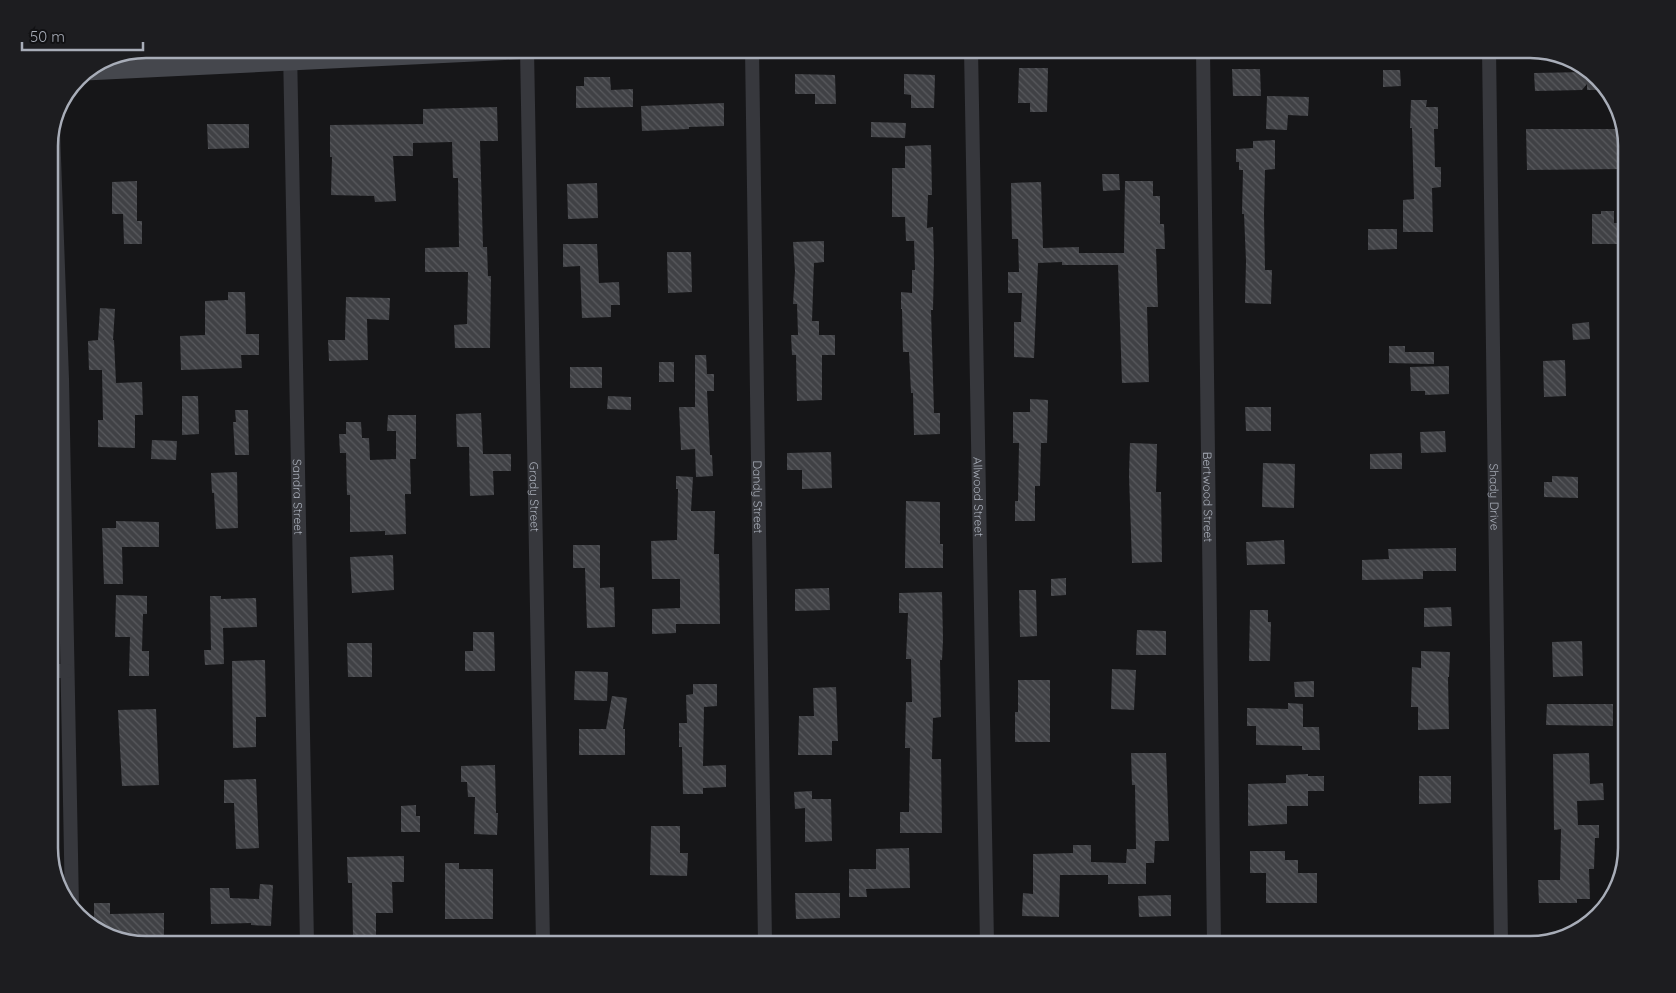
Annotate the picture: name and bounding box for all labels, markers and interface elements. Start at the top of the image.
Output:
scale bar [22,20,144,52]
text: 50 m [30,27,65,46]
street label: Bertwood Street [1200,452,1217,542]
street label: Allwood Street [971,457,987,537]
street label: Sandra Street [290,459,307,535]
street label: Dandy Street [750,460,767,534]
street label: Grady Street [527,462,543,532]
street label: Shady Drive [1487,463,1503,531]

